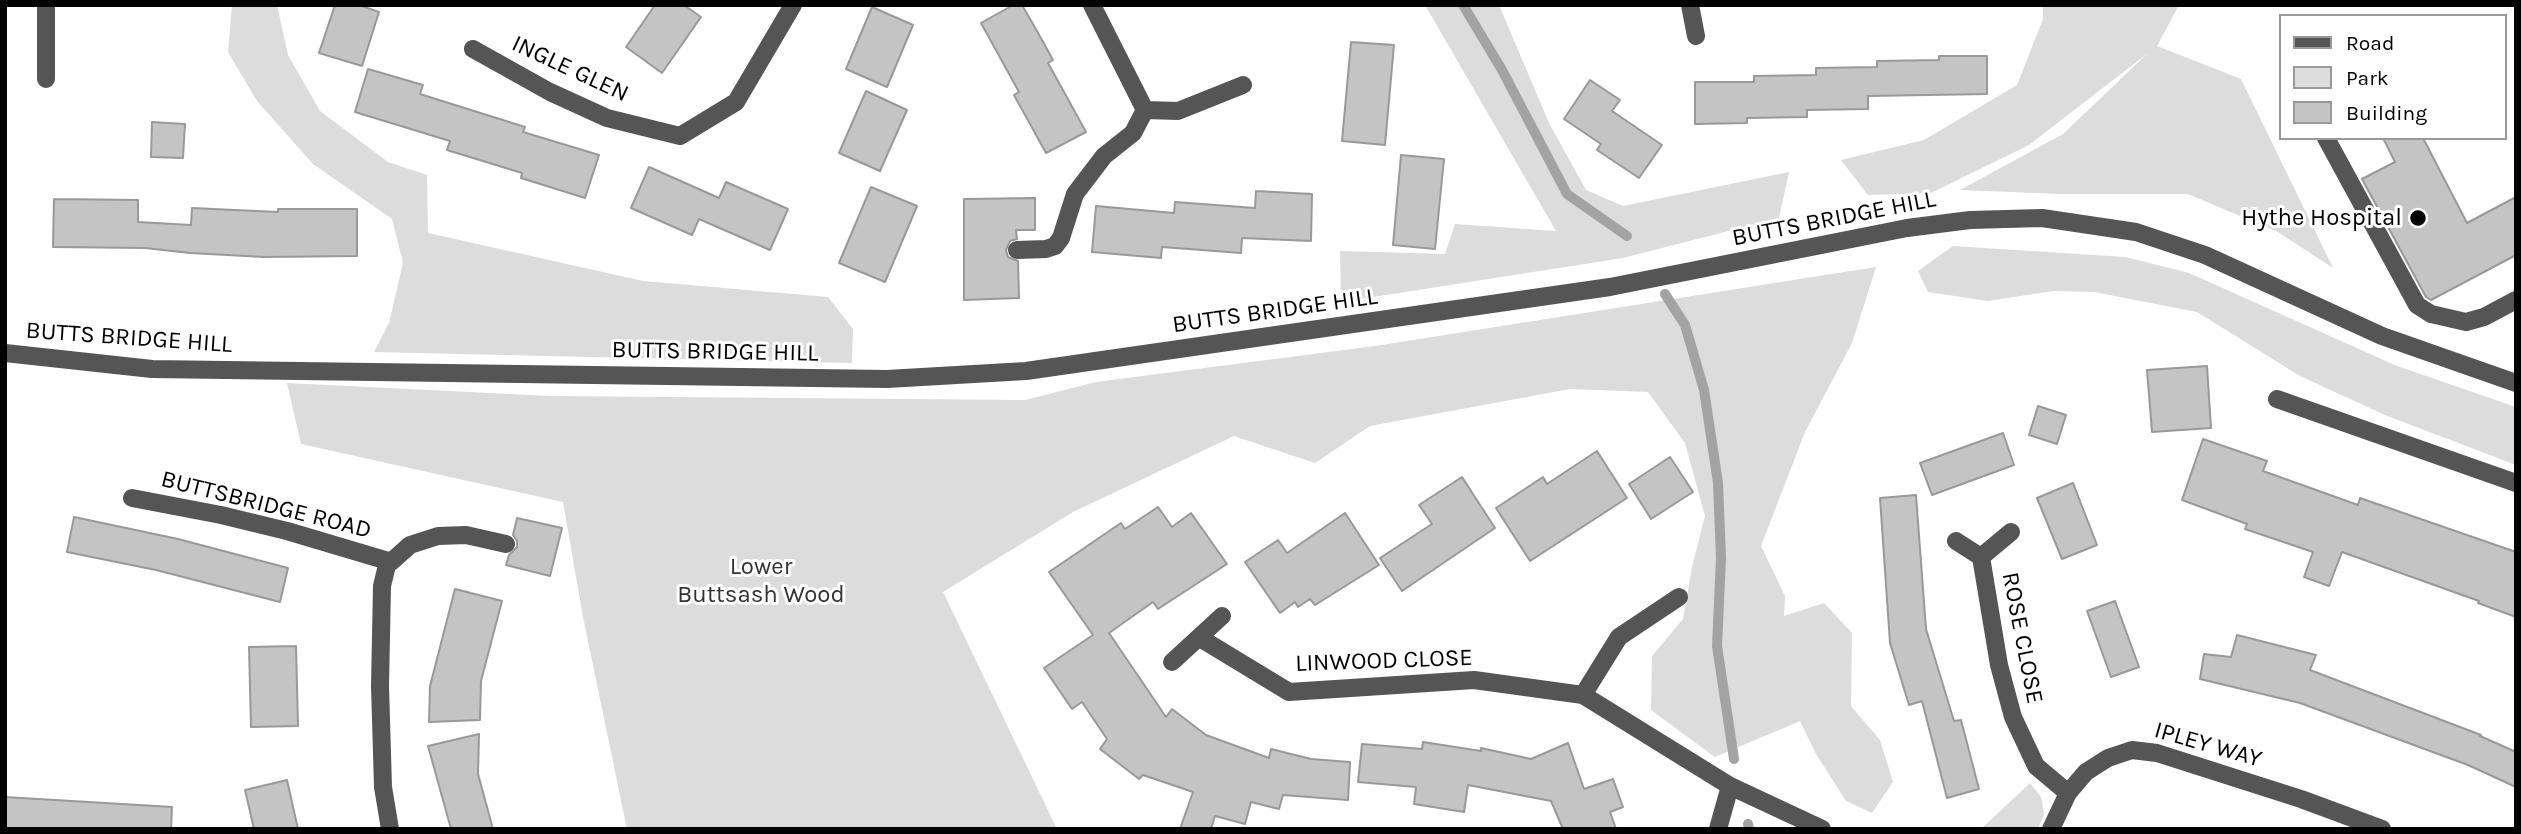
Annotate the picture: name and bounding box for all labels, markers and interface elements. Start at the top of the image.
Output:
legend [2280,14,2507,140]
street label: INGLE GLEN [507,29,633,109]
text: Road [2346,31,2394,55]
text: Park [2346,66,2389,90]
text: Building [2346,101,2427,125]
street label: BUTTS BRIDGE HILL [1730,185,1938,253]
place label: Hythe Hospital [2241,204,2402,232]
marker: Hythe Hospital [2408,208,2428,228]
street label: BUTTS BRIDGE HILL [1171,282,1379,340]
street label: BUTTS BRIDGE HILL [25,316,233,360]
street label: BUTTS BRIDGE HILL [611,336,819,368]
street label: BUTTSBRIDGE ROAD [158,465,374,545]
park label: Lower Buttsash Wood [677,553,845,609]
street label: ROSE CLOSE [1995,570,2049,706]
street label: LINWOOD CLOSE [1295,644,1473,678]
street label: IPLEY WAY [2151,716,2265,774]

